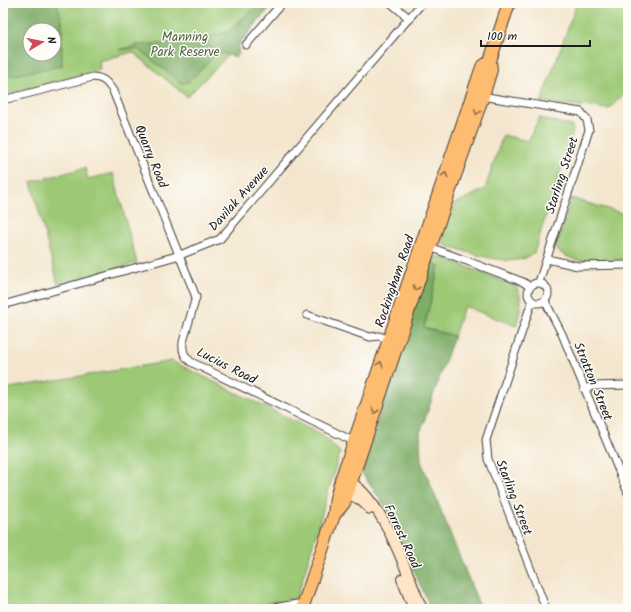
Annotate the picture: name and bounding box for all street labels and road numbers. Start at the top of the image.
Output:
street label: Quarry Road [128,122,173,192]
street label: Starling Street [540,133,585,217]
street label: Davilak Avenue [204,161,274,236]
street label: Rockingham Road [370,232,421,330]
street label: Stratton Street [567,339,618,425]
street label: Lucius Road [192,342,261,391]
street label: Starling Street [489,456,538,539]
street label: Forrest Road [378,501,426,573]

